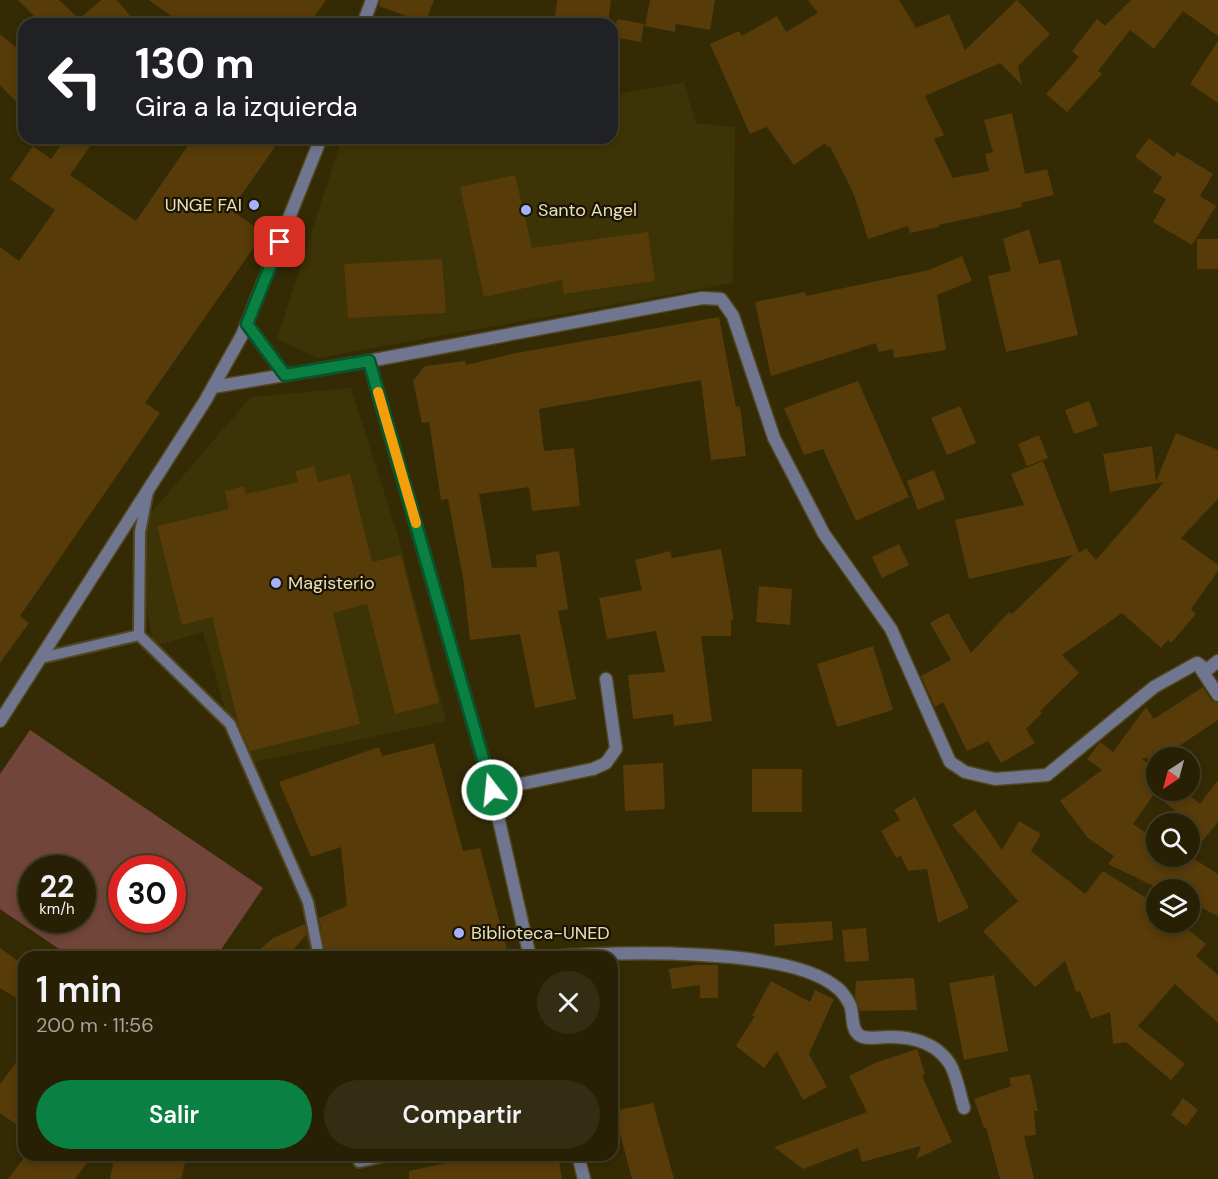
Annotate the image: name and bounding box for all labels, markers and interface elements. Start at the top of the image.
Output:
text: 130 m [135,36,255,91]
icon: left [36,42,114,120]
text: Gira a la izquierda [135,89,358,124]
place label: UNGE FAI [165,193,242,217]
marker: UNGE FAI [247,198,261,212]
place label: Santo Angel [538,198,637,222]
marker: Santo Angel [519,203,533,217]
pin [254,216,305,267]
icon: arrive [263,225,296,258]
place label: Magisterio [288,571,375,595]
marker: Magisterio [269,576,283,590]
north arrow [1146,747,1200,801]
map controls [1146,747,1200,933]
position arrow [460,758,524,822]
button: search [1146,813,1200,867]
speed limit sign: 30 [108,855,186,933]
text: 22 [40,867,74,906]
button: layers [1146,879,1200,933]
text: km/h [39,899,75,919]
place label: Biblioteca-UNED [471,921,610,945]
marker: Biblioteca-UNED [452,926,466,940]
text: 1 min [36,966,122,1013]
button: close [537,971,600,1034]
text: 200 m · 11:56 [36,1012,154,1038]
button: Salir [36,1080,312,1149]
button: Compartir [324,1080,600,1149]

